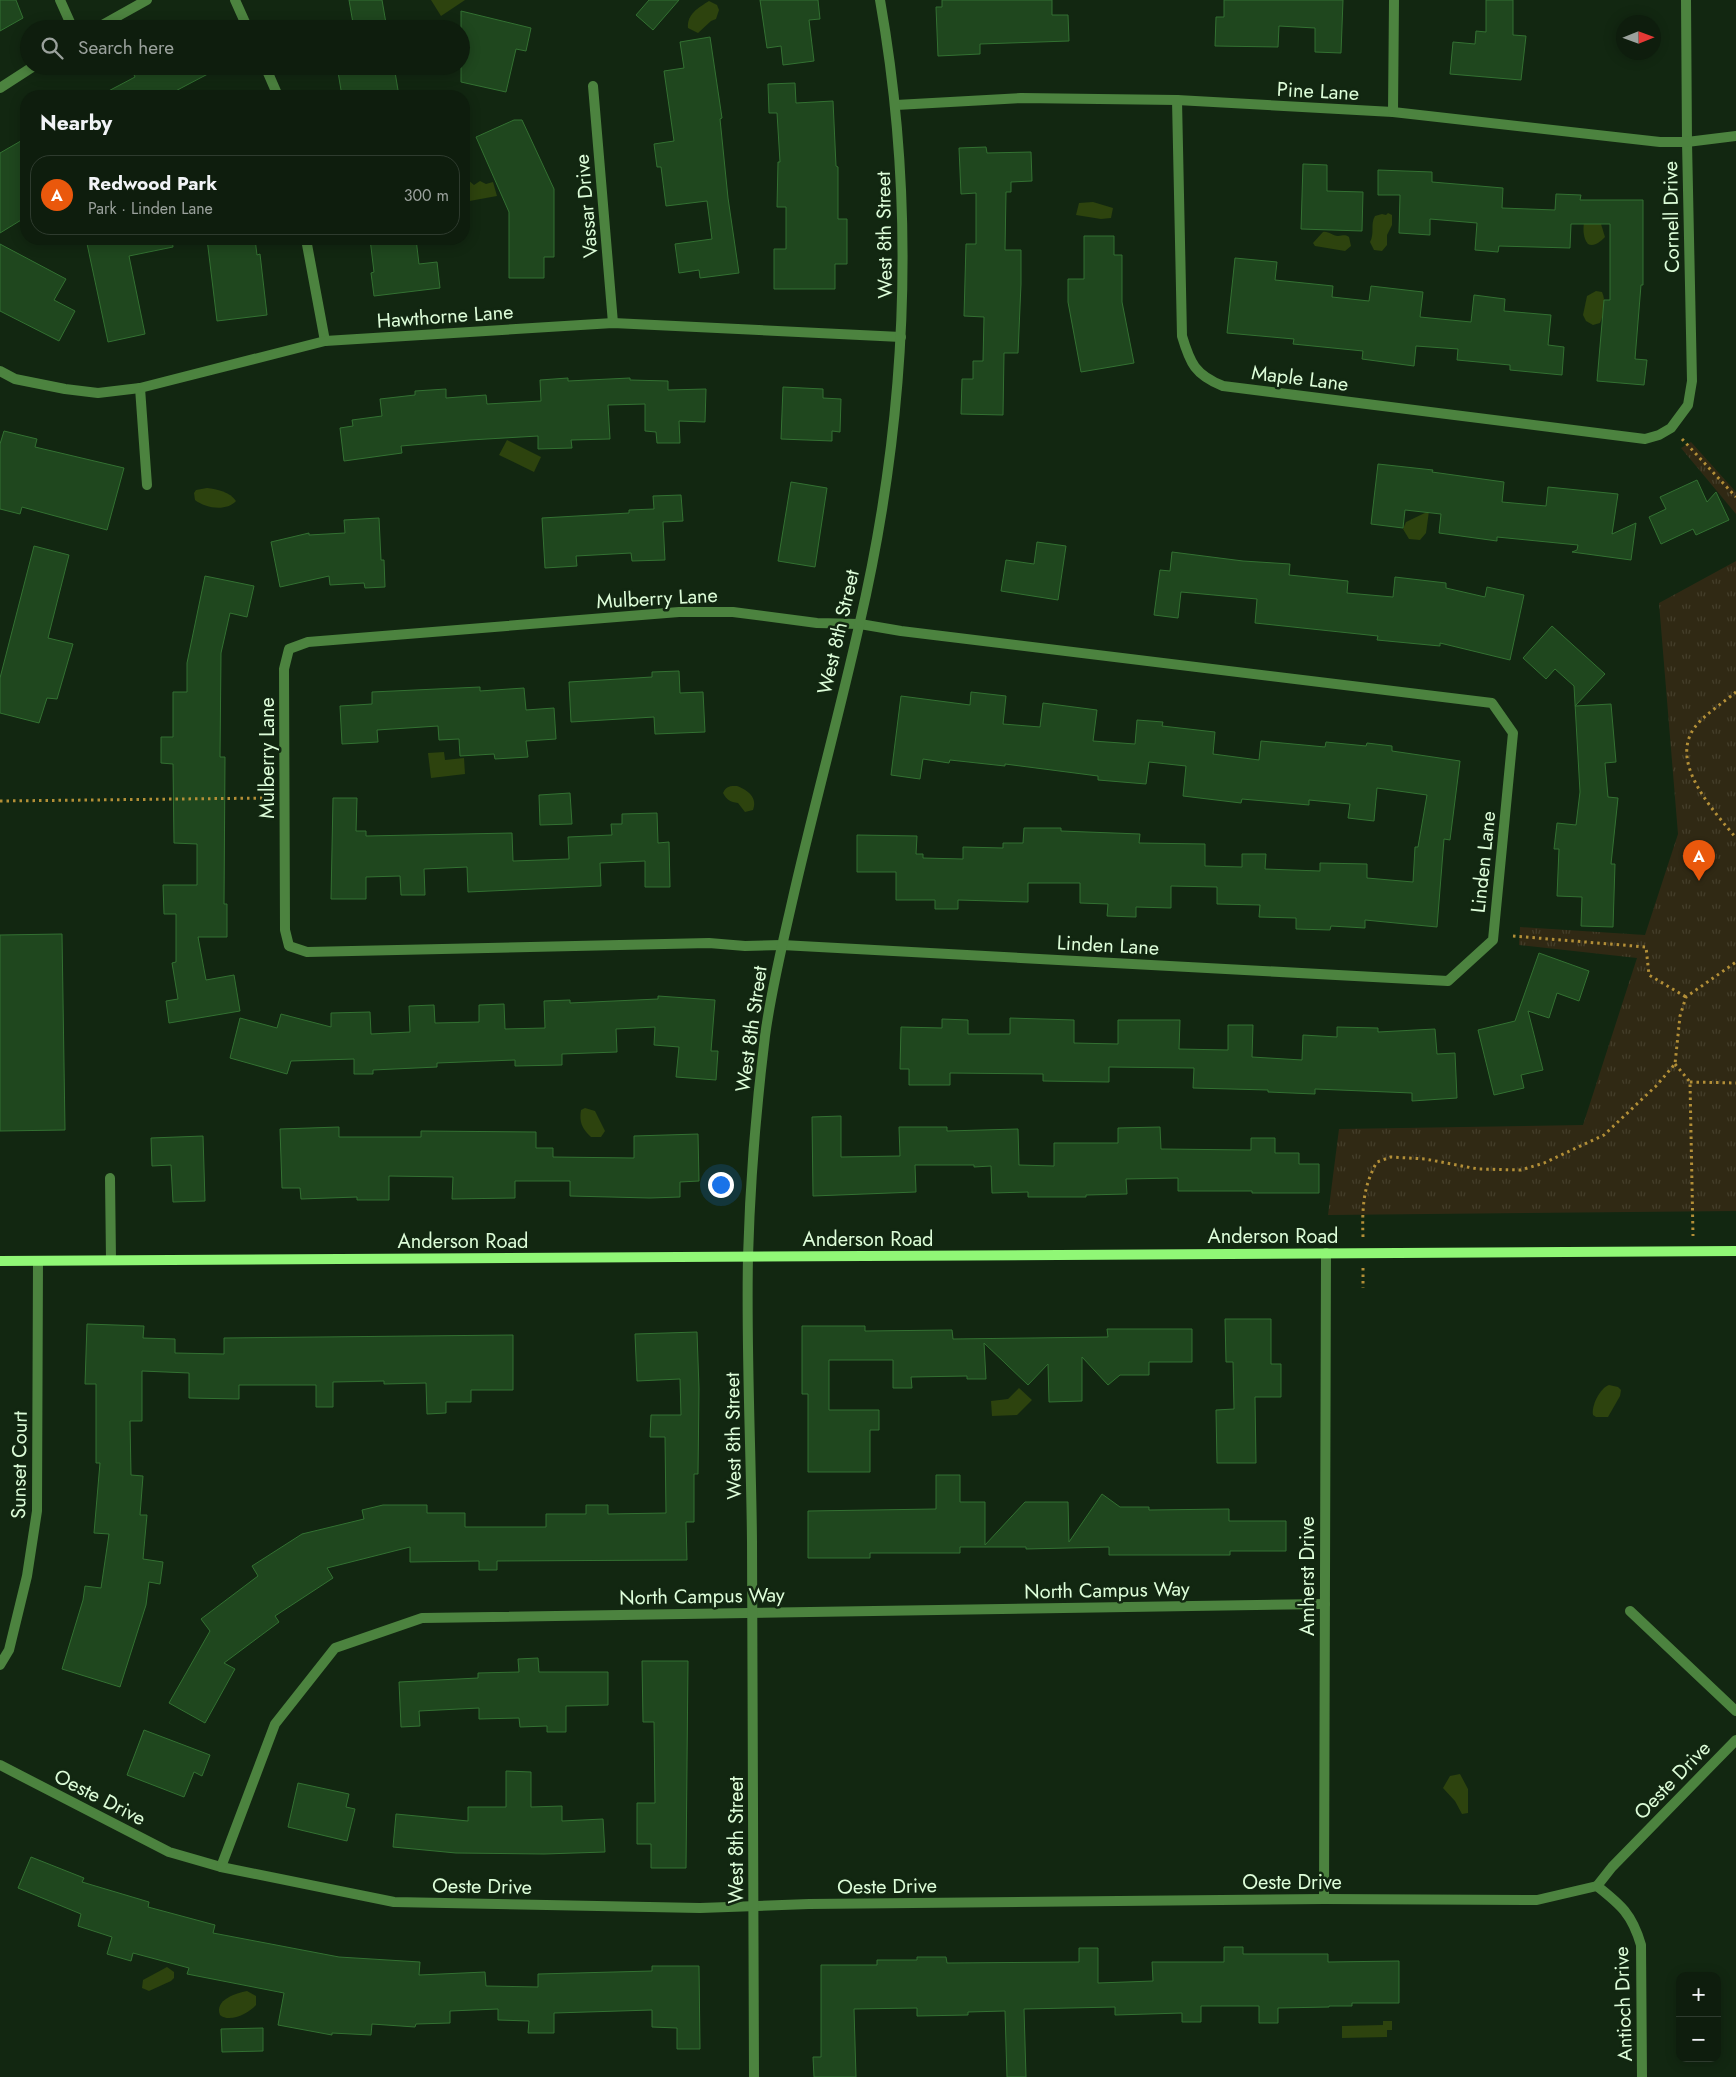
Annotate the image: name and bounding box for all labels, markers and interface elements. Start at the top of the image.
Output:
north arrow [1616,15,1661,60]
search box [20,20,470,75]
icon: search [38,34,66,62]
text: Search here [78,34,174,61]
street label: Pine Lane [1276,75,1360,108]
text: Nearby [40,108,112,138]
street label: Vassar Drive [568,153,605,259]
street label: Cornell Drive [1656,161,1687,273]
text: Redwood Park [88,170,217,197]
street label: West 8th Street [869,171,900,299]
text: A [51,184,63,207]
text: 300 m [404,184,449,207]
text: Park · Linden Lane [88,197,213,220]
street label: Hawthorne Lane [376,297,514,336]
street label: Maple Lane [1250,358,1350,399]
street label: West 8th Street [810,567,867,697]
street label: Mulberry Lane [596,581,718,616]
street label: Mulberry Lane [253,697,282,819]
street label: Linden Lane [1464,810,1503,914]
pin: A [1683,840,1715,881]
street label: Linden Lane [1056,928,1160,963]
street label: West 8th Street [728,964,775,1094]
your location [708,1172,734,1198]
street label: Anderson Road [1208,1222,1338,1251]
street label: Anderson Road [803,1225,933,1254]
street label: Anderson Road [398,1227,528,1256]
street label: West 8th Street [718,1372,749,1500]
street label: Sunset Court [4,1411,35,1519]
street label: Amherst Drive [1293,1516,1322,1636]
street label: North Campus Way [1024,1575,1190,1606]
street label: North Campus Way [619,1581,785,1612]
street label: Oeste Drive [1627,1734,1717,1826]
street label: Oeste Drive [49,1762,151,1833]
street label: West 8th Street [722,1776,751,1904]
street label: Oeste Drive [1242,1868,1342,1897]
street label: Oeste Drive [432,1871,532,1902]
street label: Oeste Drive [837,1871,937,1902]
street label: Antioch Drive [1607,1946,1640,2062]
map controls [1676,1972,1721,2062]
button: + [1676,1972,1721,2017]
button: − [1676,2017,1721,2062]

